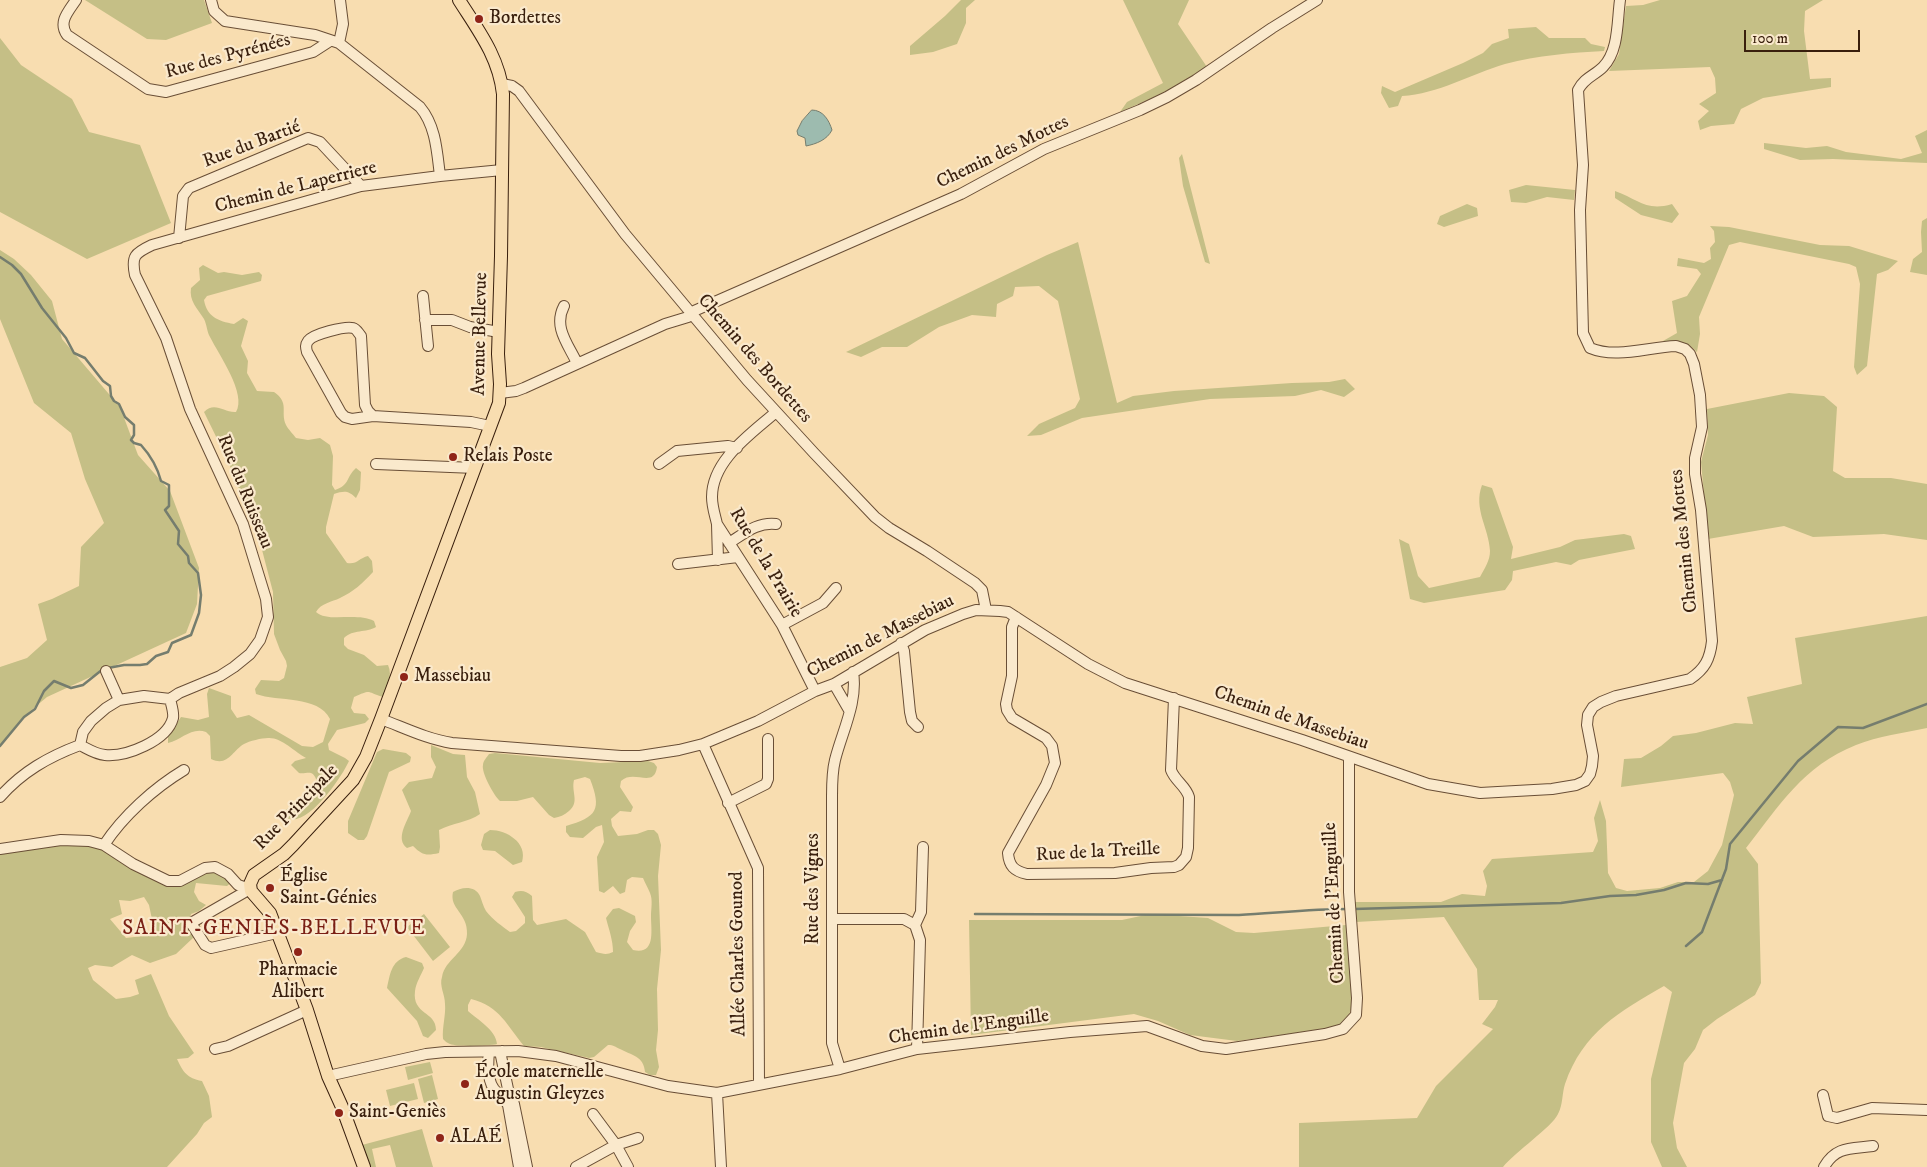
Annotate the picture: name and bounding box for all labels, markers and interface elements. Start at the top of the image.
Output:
place label: Bordettes [489,8,561,30]
marker: Bordettes [473,13,485,25]
scale bar [1747,20,1863,52]
street label: Rue des Pyrénées [163,29,293,85]
text: 100 m [1752,29,1788,48]
street label: Chemin des Mottes [933,111,1073,195]
street label: Rue du Bartié [200,116,304,174]
street label: Chemin de Laperriere [213,157,379,219]
street label: Avenue Bellevue [469,272,493,396]
street label: Chemin des Bordettes [692,290,816,428]
street label: Rue du Ruisseau [211,432,277,552]
place label: Relais Poste [463,446,553,468]
marker: Relais Poste [447,451,459,463]
street label: Chemin des Mottes [1666,468,1704,614]
street label: Rue de la Prairie [723,504,807,622]
street label: Chemin de Massebiau [804,590,958,684]
place label: Massebiau [414,666,491,688]
marker: Massebiau [398,671,410,683]
street label: Chemin de Massebiau [1211,682,1371,756]
street label: Rue Principale [250,760,344,856]
street label: Chemin de l'Enguille [1319,822,1351,984]
street label: Rue des Vignes [803,833,825,945]
street label: Rue de la Treille [1035,838,1161,868]
place label: Église Saint-Génies [280,866,377,910]
street label: Allée Charles Gounod [726,871,752,1037]
marker: Église Saint-Génies [264,882,276,894]
district label: SAINT-GENIÈS-BELLEVUE [120,917,428,943]
marker: Pharmacie Alibert [292,946,304,958]
place label: Pharmacie Alibert [258,960,338,1004]
street label: Chemin de l'Enguille [887,1005,1051,1051]
place label: École maternelle Augustin Gleyzes [475,1062,604,1106]
marker: École maternelle Augustin Gleyzes [459,1078,471,1090]
place label: Saint-Geniès [349,1102,446,1124]
marker: Saint-Geniès [333,1107,345,1119]
place label: ALAÉ [450,1127,502,1149]
marker: ALAÉ [434,1132,446,1144]

